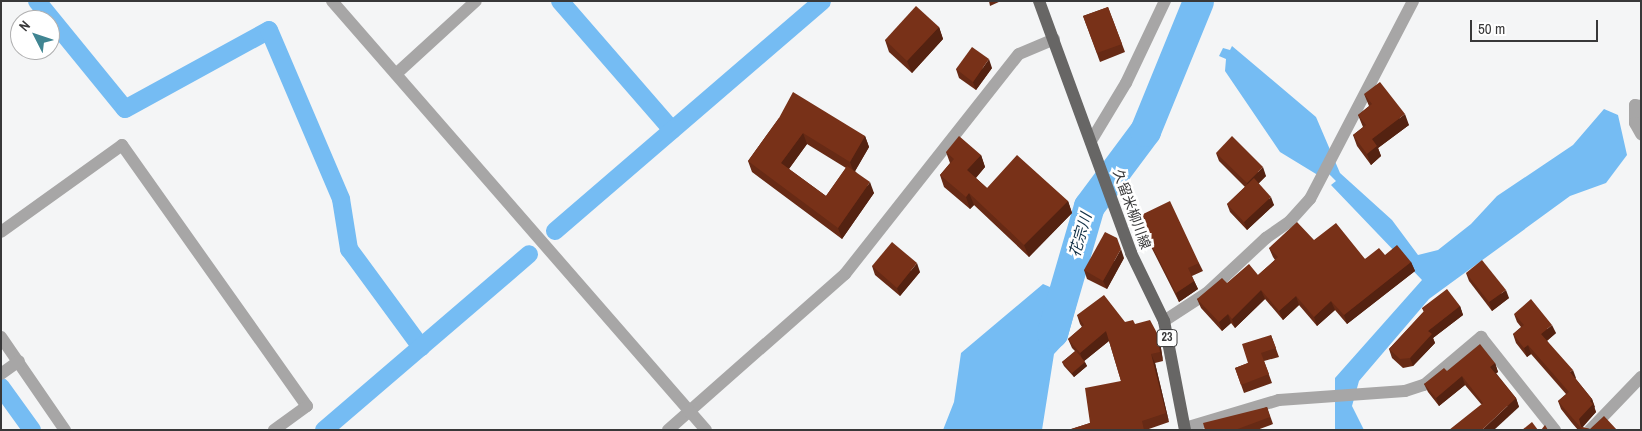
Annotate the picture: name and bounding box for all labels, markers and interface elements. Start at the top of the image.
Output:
north arrow [10,10,60,60]
scale bar [1472,10,1600,42]
text: N [15,17,34,35]
text: 50 m [1478,18,1505,39]
street label: 久留米柳川線 [1110,167,1154,251]
water label: 花宗川 [1065,211,1095,259]
road number: 23 [1156,328,1178,348]

